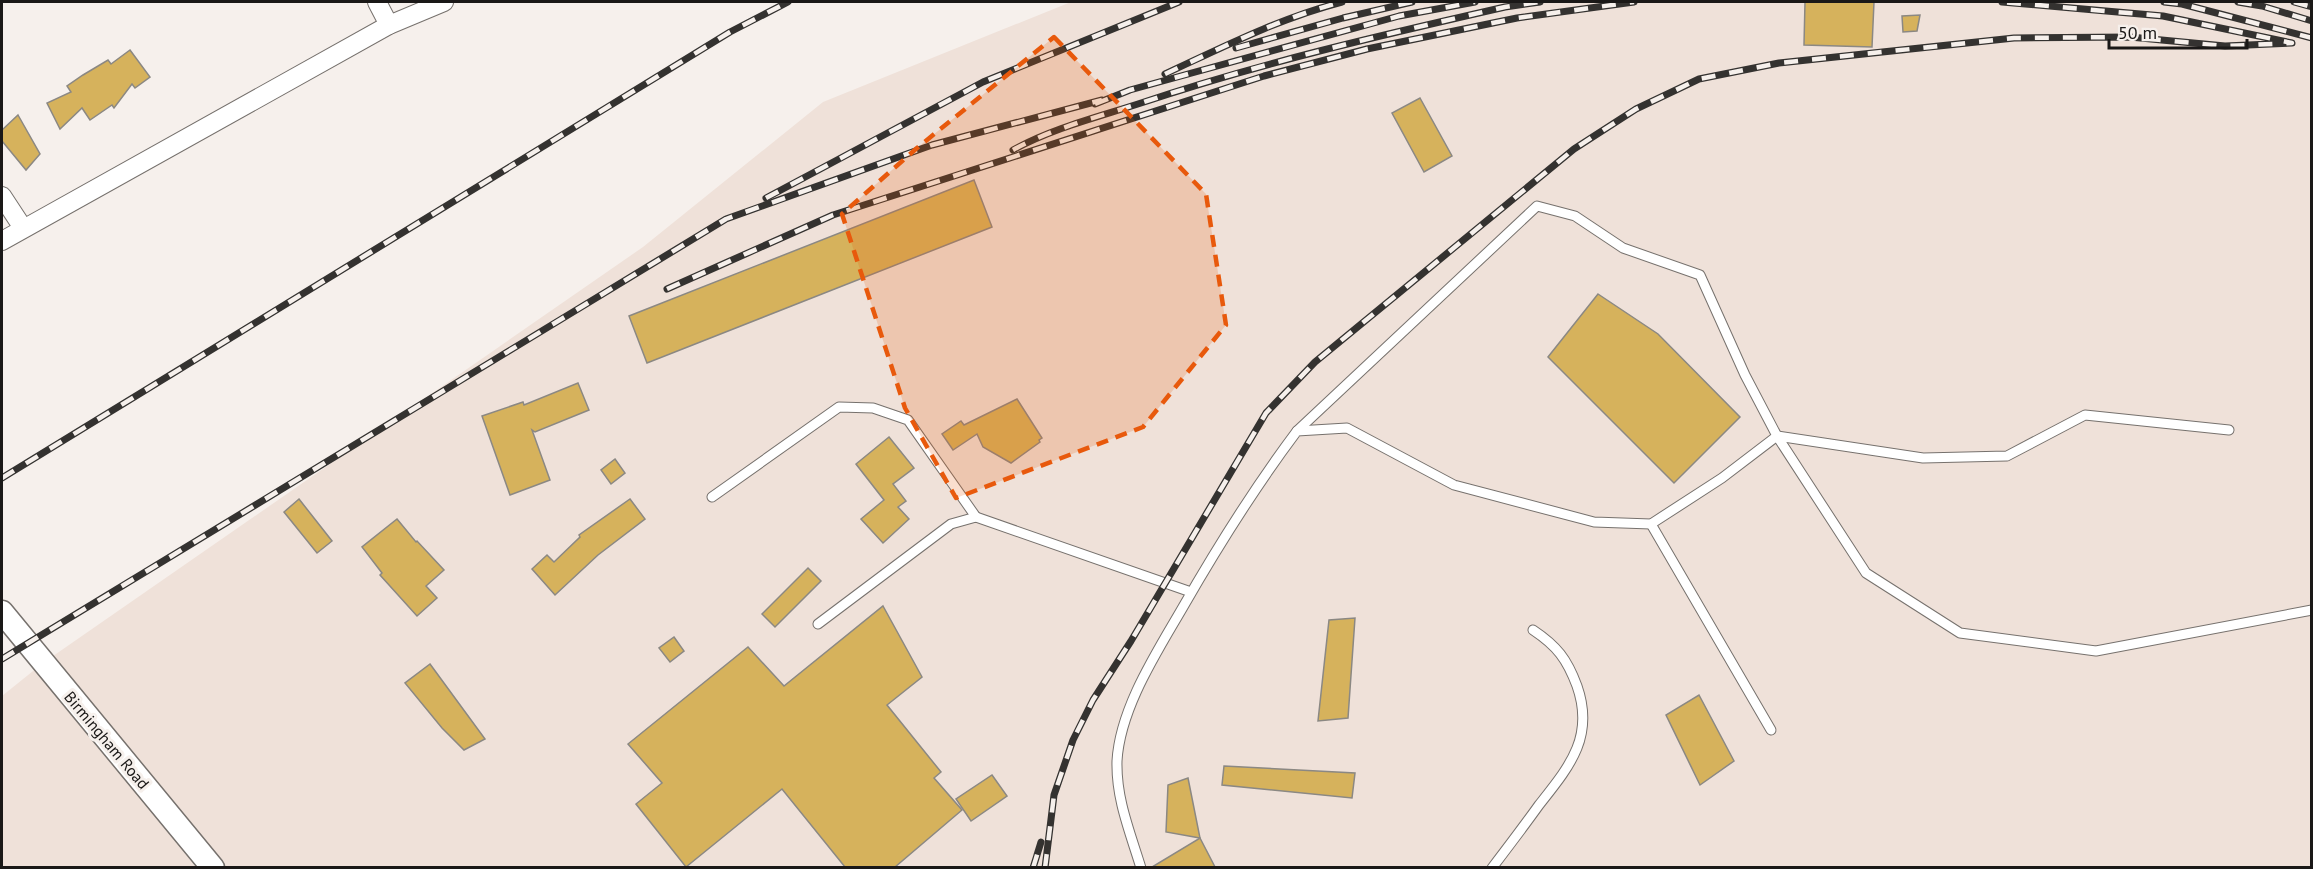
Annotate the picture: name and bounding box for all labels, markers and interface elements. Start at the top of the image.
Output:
scale bar [2109,12,2247,50]
text: 50 m [2118,21,2157,44]
street label: Birmingham Road [60,687,154,793]

